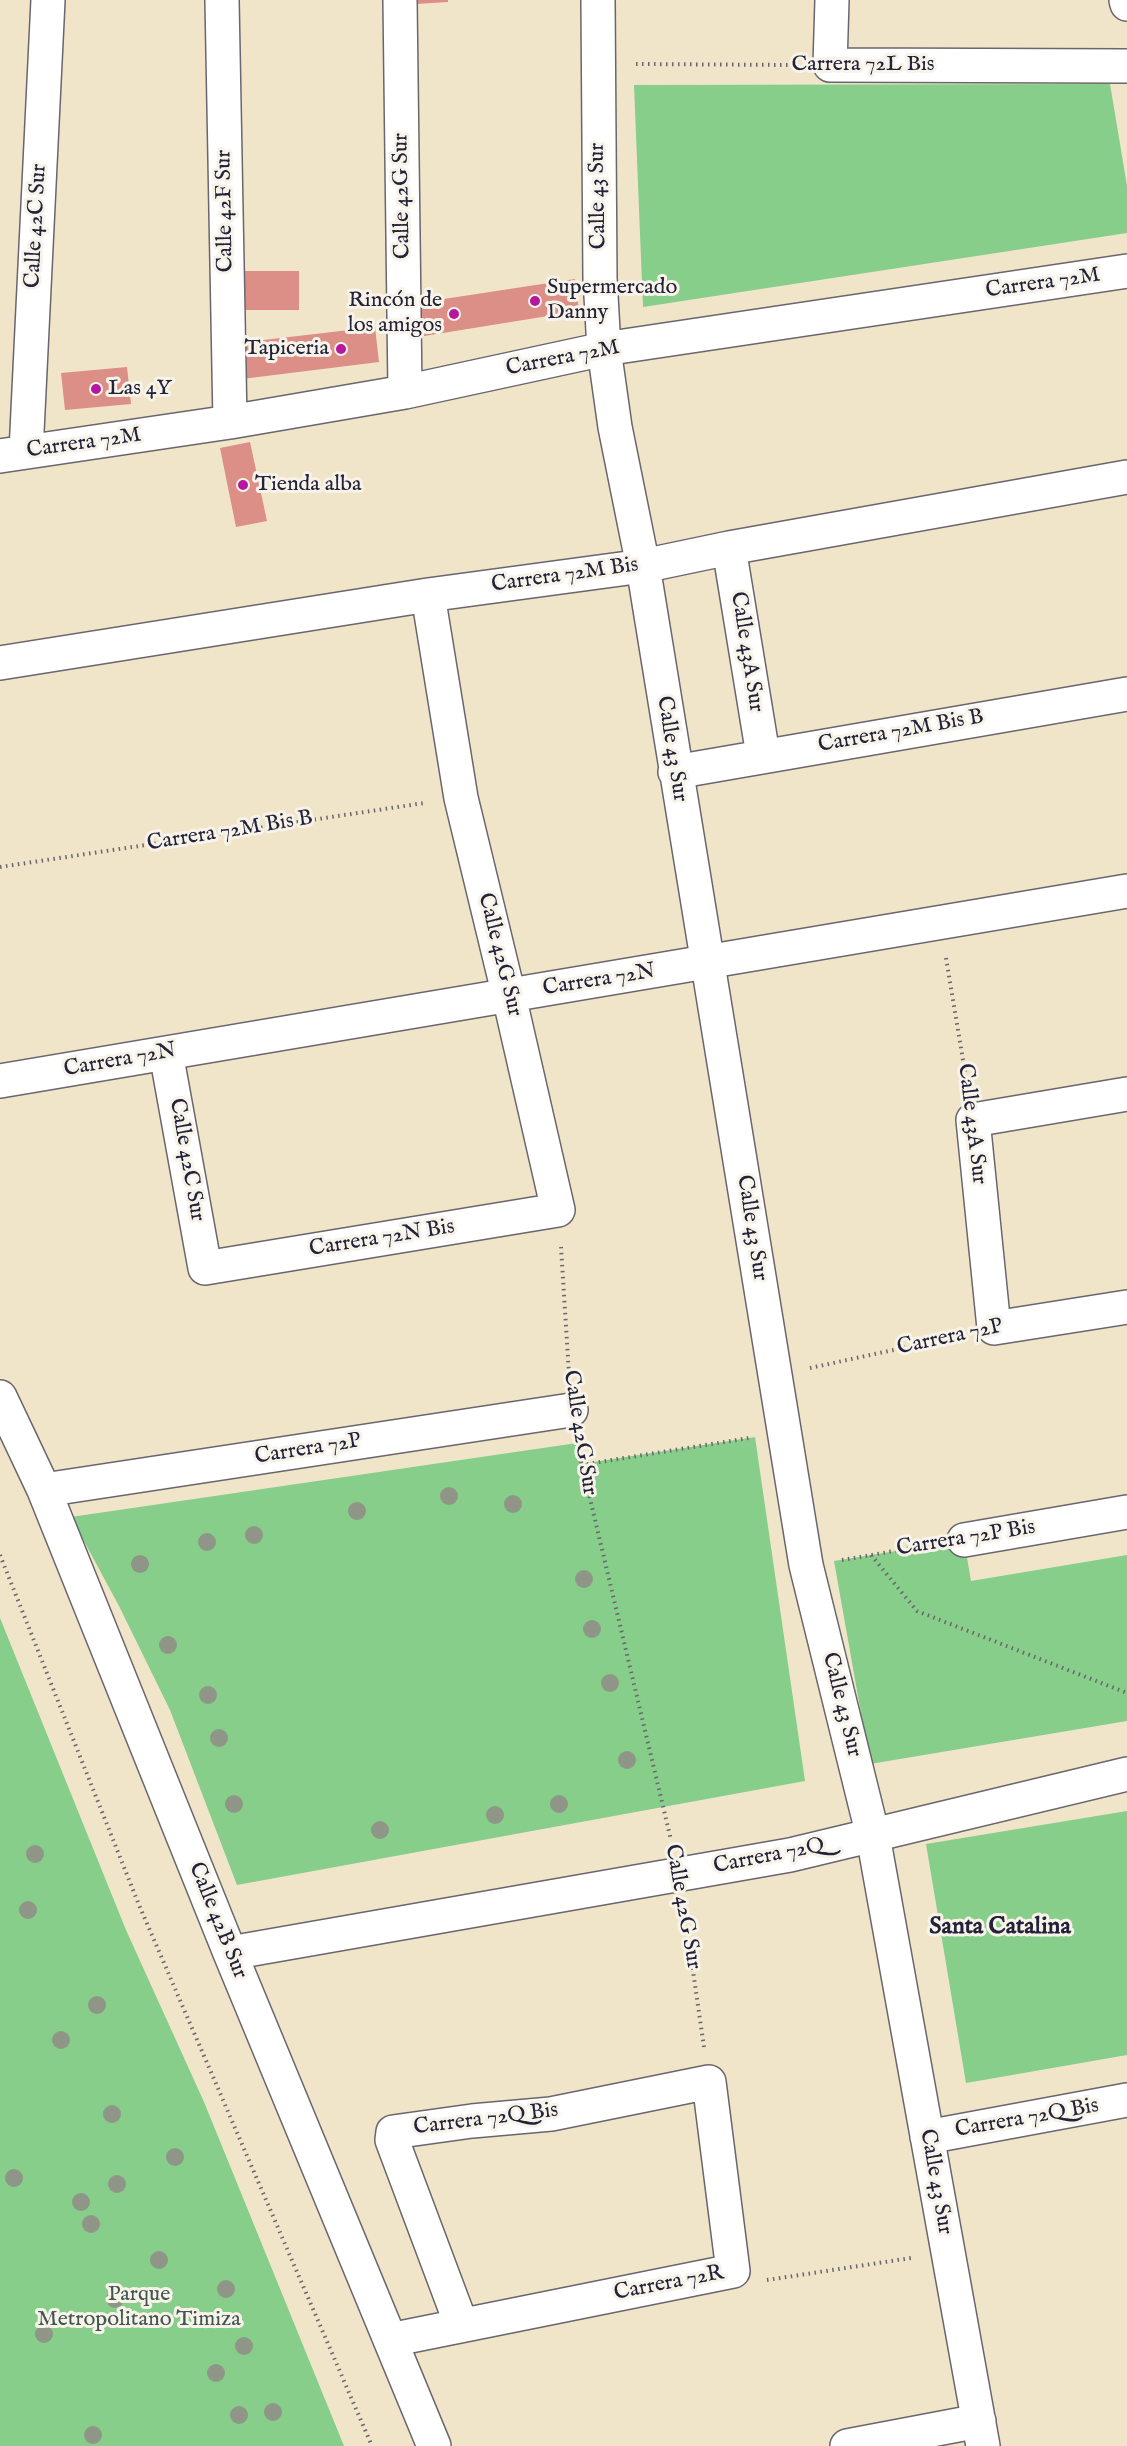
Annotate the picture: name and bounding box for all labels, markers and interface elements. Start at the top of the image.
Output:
street label: Carrera 72L Bis [791,52,935,78]
street label: Calle 42G Sur [389,133,417,259]
street label: Calle 43 Sur [585,142,613,250]
street label: Calle 42F Sur [212,149,240,273]
street label: Calle 42C Sur [21,163,53,289]
street label: Carrera 72M [984,263,1102,305]
place label: Supermercado Danny [547,275,677,326]
place label: Rincón de los amigos [348,288,442,340]
marker: Supermercado Danny [528,294,542,308]
marker: Rincón de los amigos [447,307,461,321]
street label: Carrera 72M [504,335,622,383]
place label: Tapiceria [244,336,329,362]
marker: Tapiceria [334,342,348,356]
place label: Las 4Y [108,376,171,402]
marker: Las 4Y [89,382,103,396]
street label: Carrera 72M [25,423,143,465]
place label: Tienda alba [255,472,361,498]
marker: Tienda alba [236,478,250,492]
street label: Carrera 72M Bis [490,553,640,599]
street label: Calle 43A Sur [723,590,769,714]
street label: Calle 43 Sur [650,694,692,804]
street label: Carrera 72M Bis B [816,704,986,760]
street label: Carrera 72M Bis B [145,806,315,858]
street label: Calle 42G Sur [471,891,527,1019]
street label: Carrera 72N [541,959,657,1003]
street label: Carrera 72N [62,1038,178,1084]
street label: Calle 43A Sur [950,1062,992,1186]
street label: Calle 42C Sur [162,1096,210,1224]
street label: Calle 43 Sur [730,1173,772,1283]
street label: Carrera 72N Bis [308,1215,456,1263]
street label: Carrera 72P [895,1314,1005,1362]
street label: Calle 42G Sur [556,1369,602,1497]
street label: Carrera 72P [253,1429,363,1471]
street label: Carrera 72P Bis [895,1515,1037,1563]
street label: Calle 43 Sur [815,1650,867,1760]
street label: Carrera 72Q [711,1833,827,1881]
street label: Calle 42G Sur [658,1843,706,1971]
street label: Calle 42B Sur [182,1859,252,1983]
district label: Santa Catalina [929,1914,1071,1942]
street label: Carrera 72Q Bis [953,2093,1101,2145]
street label: Carrera 72Q Bis [412,2098,560,2142]
street label: Calle 43 Sur [913,2127,957,2237]
street label: Carrera 72R [612,2260,726,2308]
park label: Parque Metropolitano Timiza [37,2282,241,2334]

